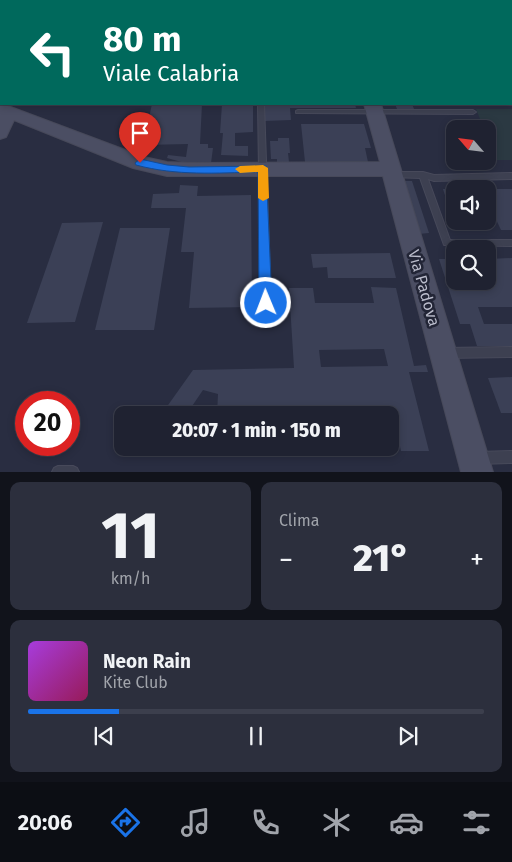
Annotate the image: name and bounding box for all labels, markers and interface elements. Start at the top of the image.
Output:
text: 80 m [103,18,182,60]
icon: left [20,20,85,85]
text: Viale Calabria [103,60,239,87]
pin [119,112,161,163]
icon: arrive [126,119,154,147]
north arrow [446,120,496,170]
map controls [446,120,496,290]
button: sound [446,180,496,230]
button: search [446,240,496,290]
street label: Via Padova [404,248,444,328]
position arrow [239,276,291,328]
speed limit sign: 20 [15,391,80,456]
text: 20:07 · 1 min · 150 m [172,419,341,442]
text: 11 [101,497,160,575]
text: Clima [279,511,319,530]
text: 21° [353,535,410,581]
text: − [279,543,293,576]
text: + [470,543,484,576]
text: km/h [111,569,150,588]
text: Neon Rain [103,650,191,673]
text: Kite Club [103,673,168,692]
icon: previous [90,722,118,750]
icon: pause [242,722,270,750]
icon: next [394,722,422,750]
icon: directions [108,805,143,840]
icon: music [178,805,213,840]
icon: phone [248,805,283,840]
icon: climate [319,805,354,840]
icon: car [389,805,424,840]
icon: filters [459,805,494,840]
text: 20:06 [18,809,72,836]

